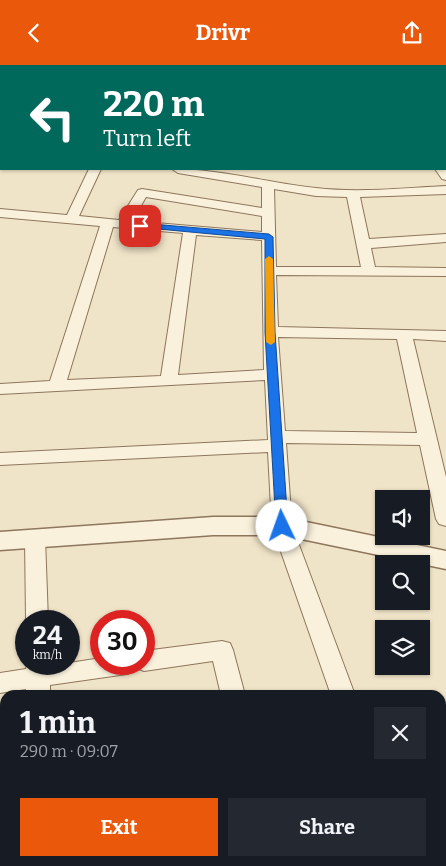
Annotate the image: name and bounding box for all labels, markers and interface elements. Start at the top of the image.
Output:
icon: back [20,19,48,47]
text: Drivr [196,19,250,46]
icon: share [398,19,426,47]
text: 220 m [103,83,204,125]
icon: left [20,85,85,150]
text: Turn left [103,125,191,152]
pin [119,205,161,247]
icon: arrive [126,212,154,240]
map controls [375,490,430,675]
button: sound [375,490,430,545]
position arrow [255,499,307,551]
button: search [375,555,430,610]
speed limit sign: 30 [90,610,155,675]
button: layers [375,620,430,675]
text: 24 [33,621,62,651]
text: km/h [33,648,62,662]
text: 1 min [20,705,96,741]
button: close [374,707,426,759]
text: 290 m · 09:07 [20,742,118,761]
button: Exit [20,798,218,856]
button: Share [228,798,426,856]

